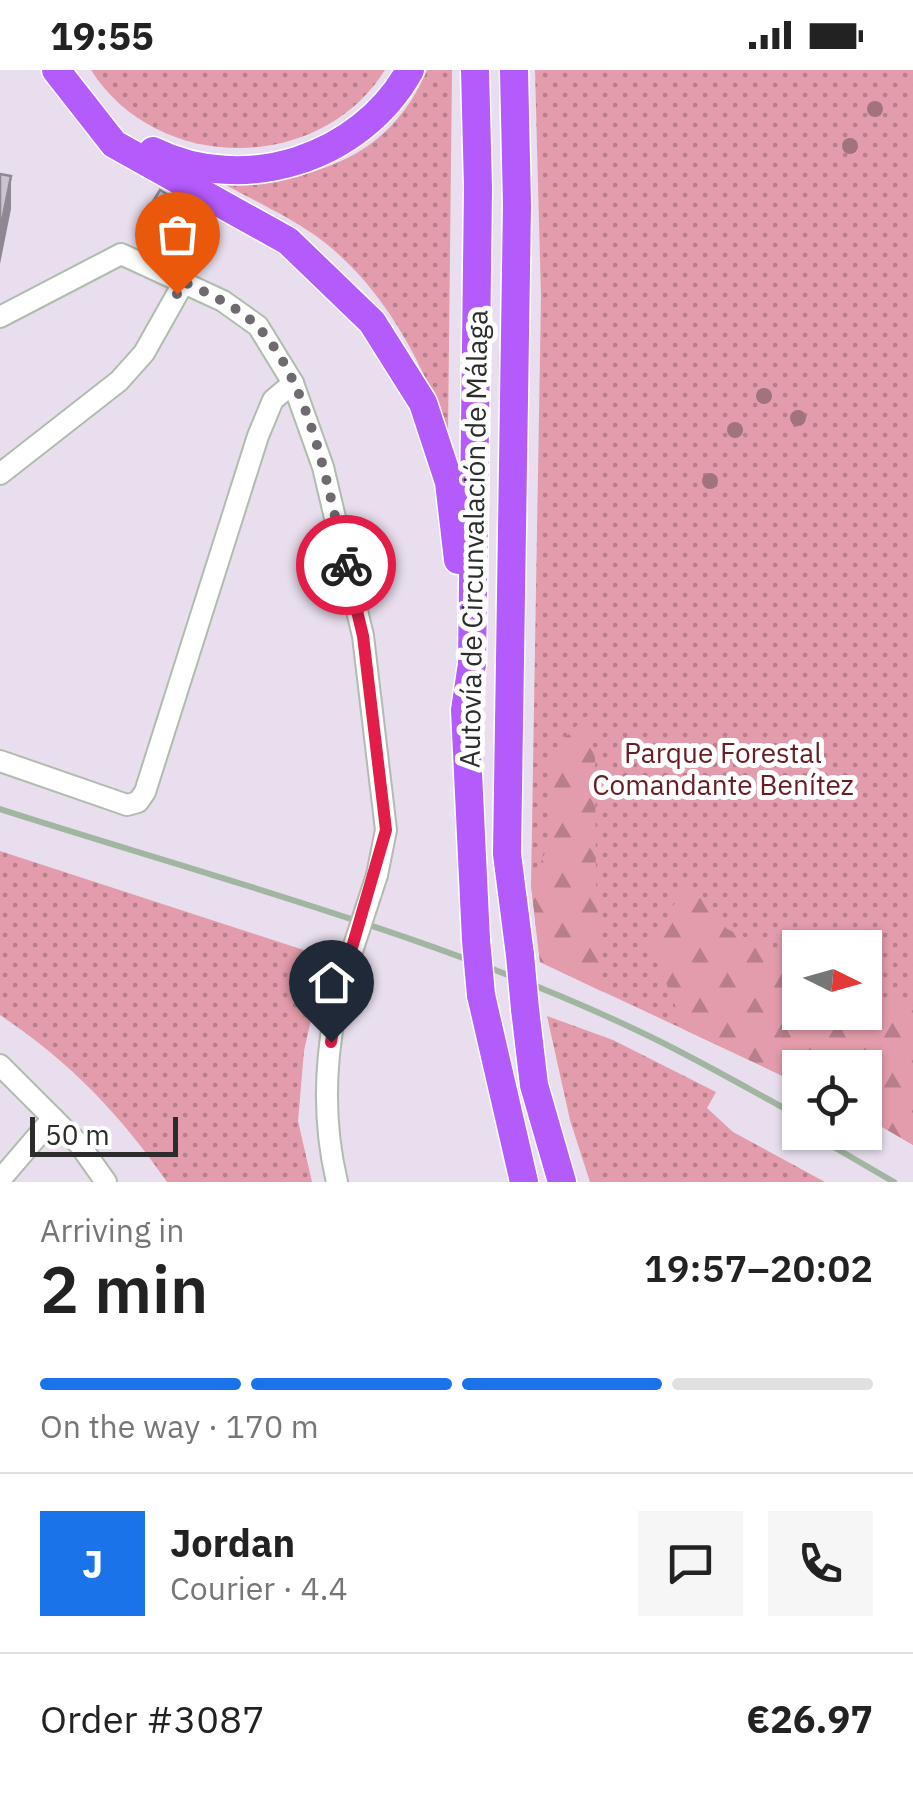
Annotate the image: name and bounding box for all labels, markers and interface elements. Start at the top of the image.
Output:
text: 19:55 [50,11,154,60]
pin [135,192,220,295]
icon: bag [150,207,205,262]
street label: Autovía de Circunvalación de Málaga [451,310,495,768]
courier [296,515,396,615]
icon: bike [319,538,374,593]
park label: Parque Forestal Comandante Benítez [592,734,854,803]
north arrow [782,930,882,1030]
map controls [782,930,882,1150]
pin [289,940,374,1043]
icon: home [304,955,359,1010]
button: locate [782,1050,882,1150]
scale bar [30,1112,178,1156]
text: 50 m [45,1116,110,1153]
text: Arriving in [40,1209,185,1251]
text: 19:57–20:02 [644,1243,873,1292]
text: 2 min [40,1246,208,1331]
text: On the way · 170 m [40,1405,319,1447]
button: chat [638,1511,743,1616]
button: phone [768,1511,873,1616]
text: Jordan [170,1518,295,1567]
text: J [82,1539,103,1588]
text: Courier · 4.4 [170,1567,348,1609]
text: Order #3087 [40,1694,265,1743]
text: €26.97 [746,1694,873,1743]

